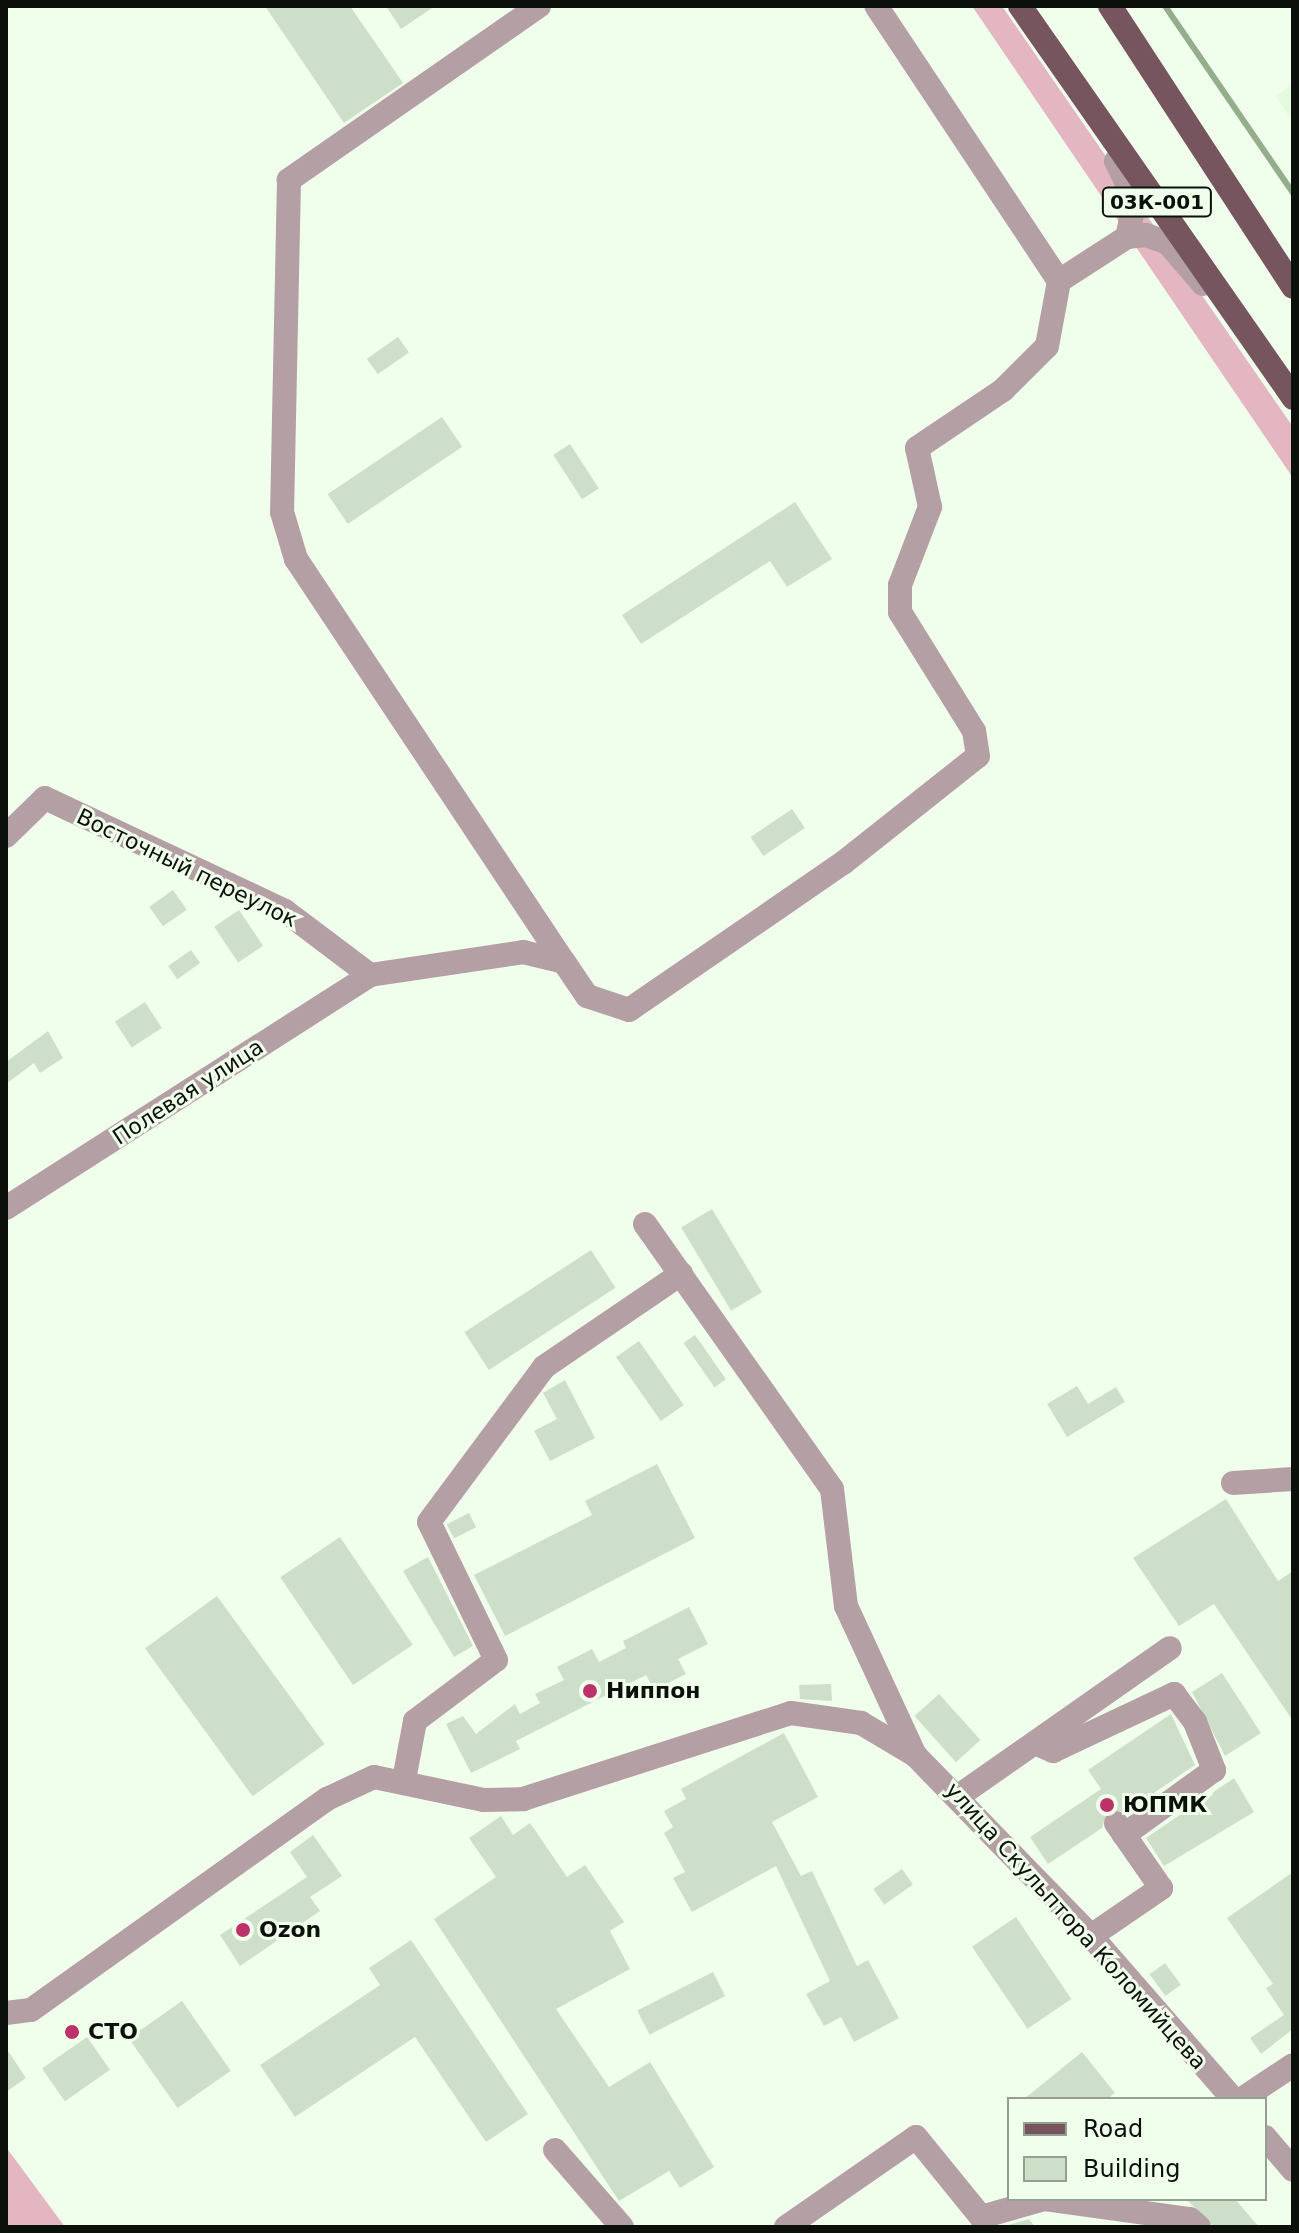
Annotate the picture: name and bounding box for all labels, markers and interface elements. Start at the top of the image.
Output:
road number: 03К-001 [1101,186,1213,218]
street label: Восточный переулок [72,803,302,933]
street label: Полевая улица [108,1034,268,1150]
place label: Ниппон [606,1678,701,1704]
marker: Ниппон [581,1682,599,1700]
street label: улица Скульптора Коломийцева [940,1777,1212,2075]
place label: ЮПМК [1123,1792,1207,1818]
marker: ЮПМК [1098,1796,1116,1814]
place label: Ozon [259,1917,321,1943]
marker: Ozon [234,1921,252,1939]
place label: СТО [88,2019,138,2045]
marker: СТО [63,2023,81,2041]
legend [1007,2097,1267,2201]
text: Road [1083,2115,1143,2143]
text: Building [1083,2155,1180,2183]

